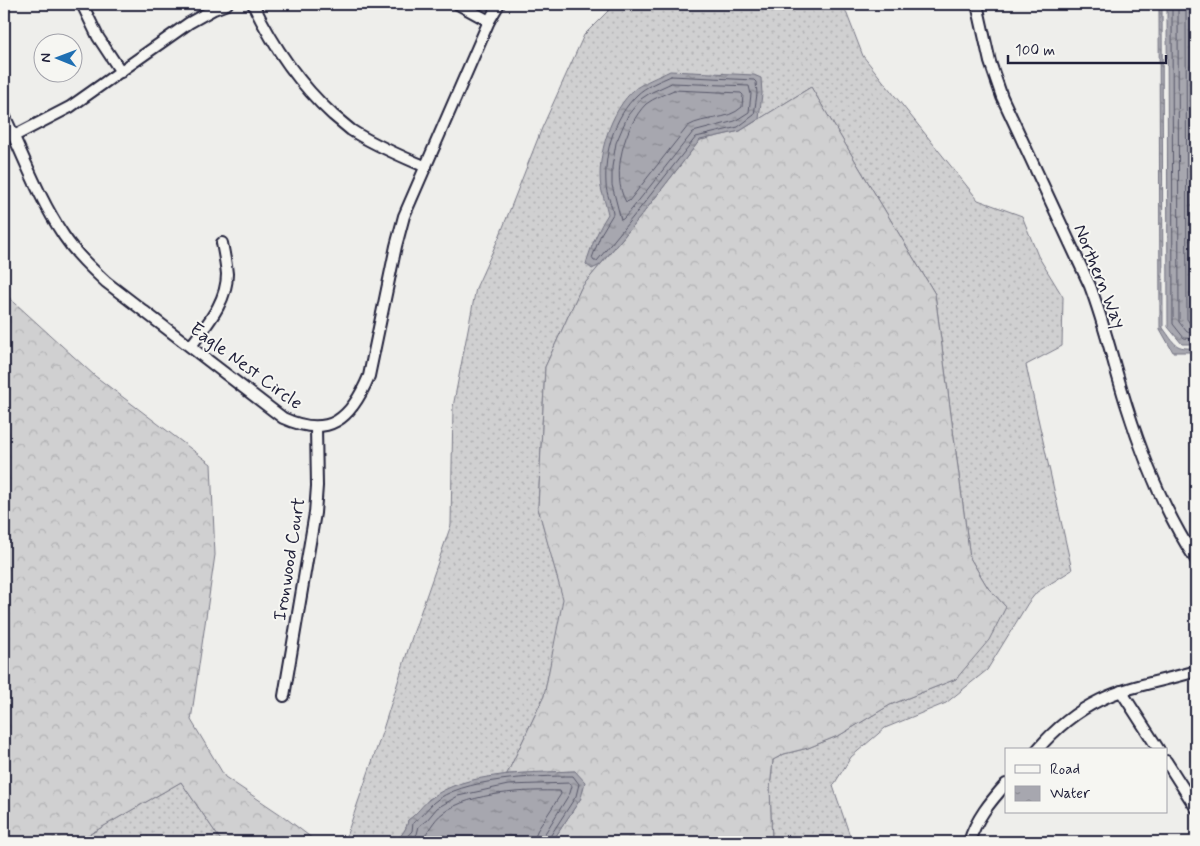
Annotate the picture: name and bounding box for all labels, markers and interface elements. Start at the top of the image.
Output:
north arrow [32,32,82,82]
scale bar [1008,32,1165,64]
text: 100 m [1015,41,1055,61]
text: N [37,53,55,63]
street label: Northern Way [1066,221,1132,333]
street label: Eagle Nest Circle [184,317,308,416]
street label: Ironwood Court [267,496,312,623]
legend [1005,748,1168,814]
text: Road [1050,760,1080,780]
text: Water [1050,784,1090,804]

